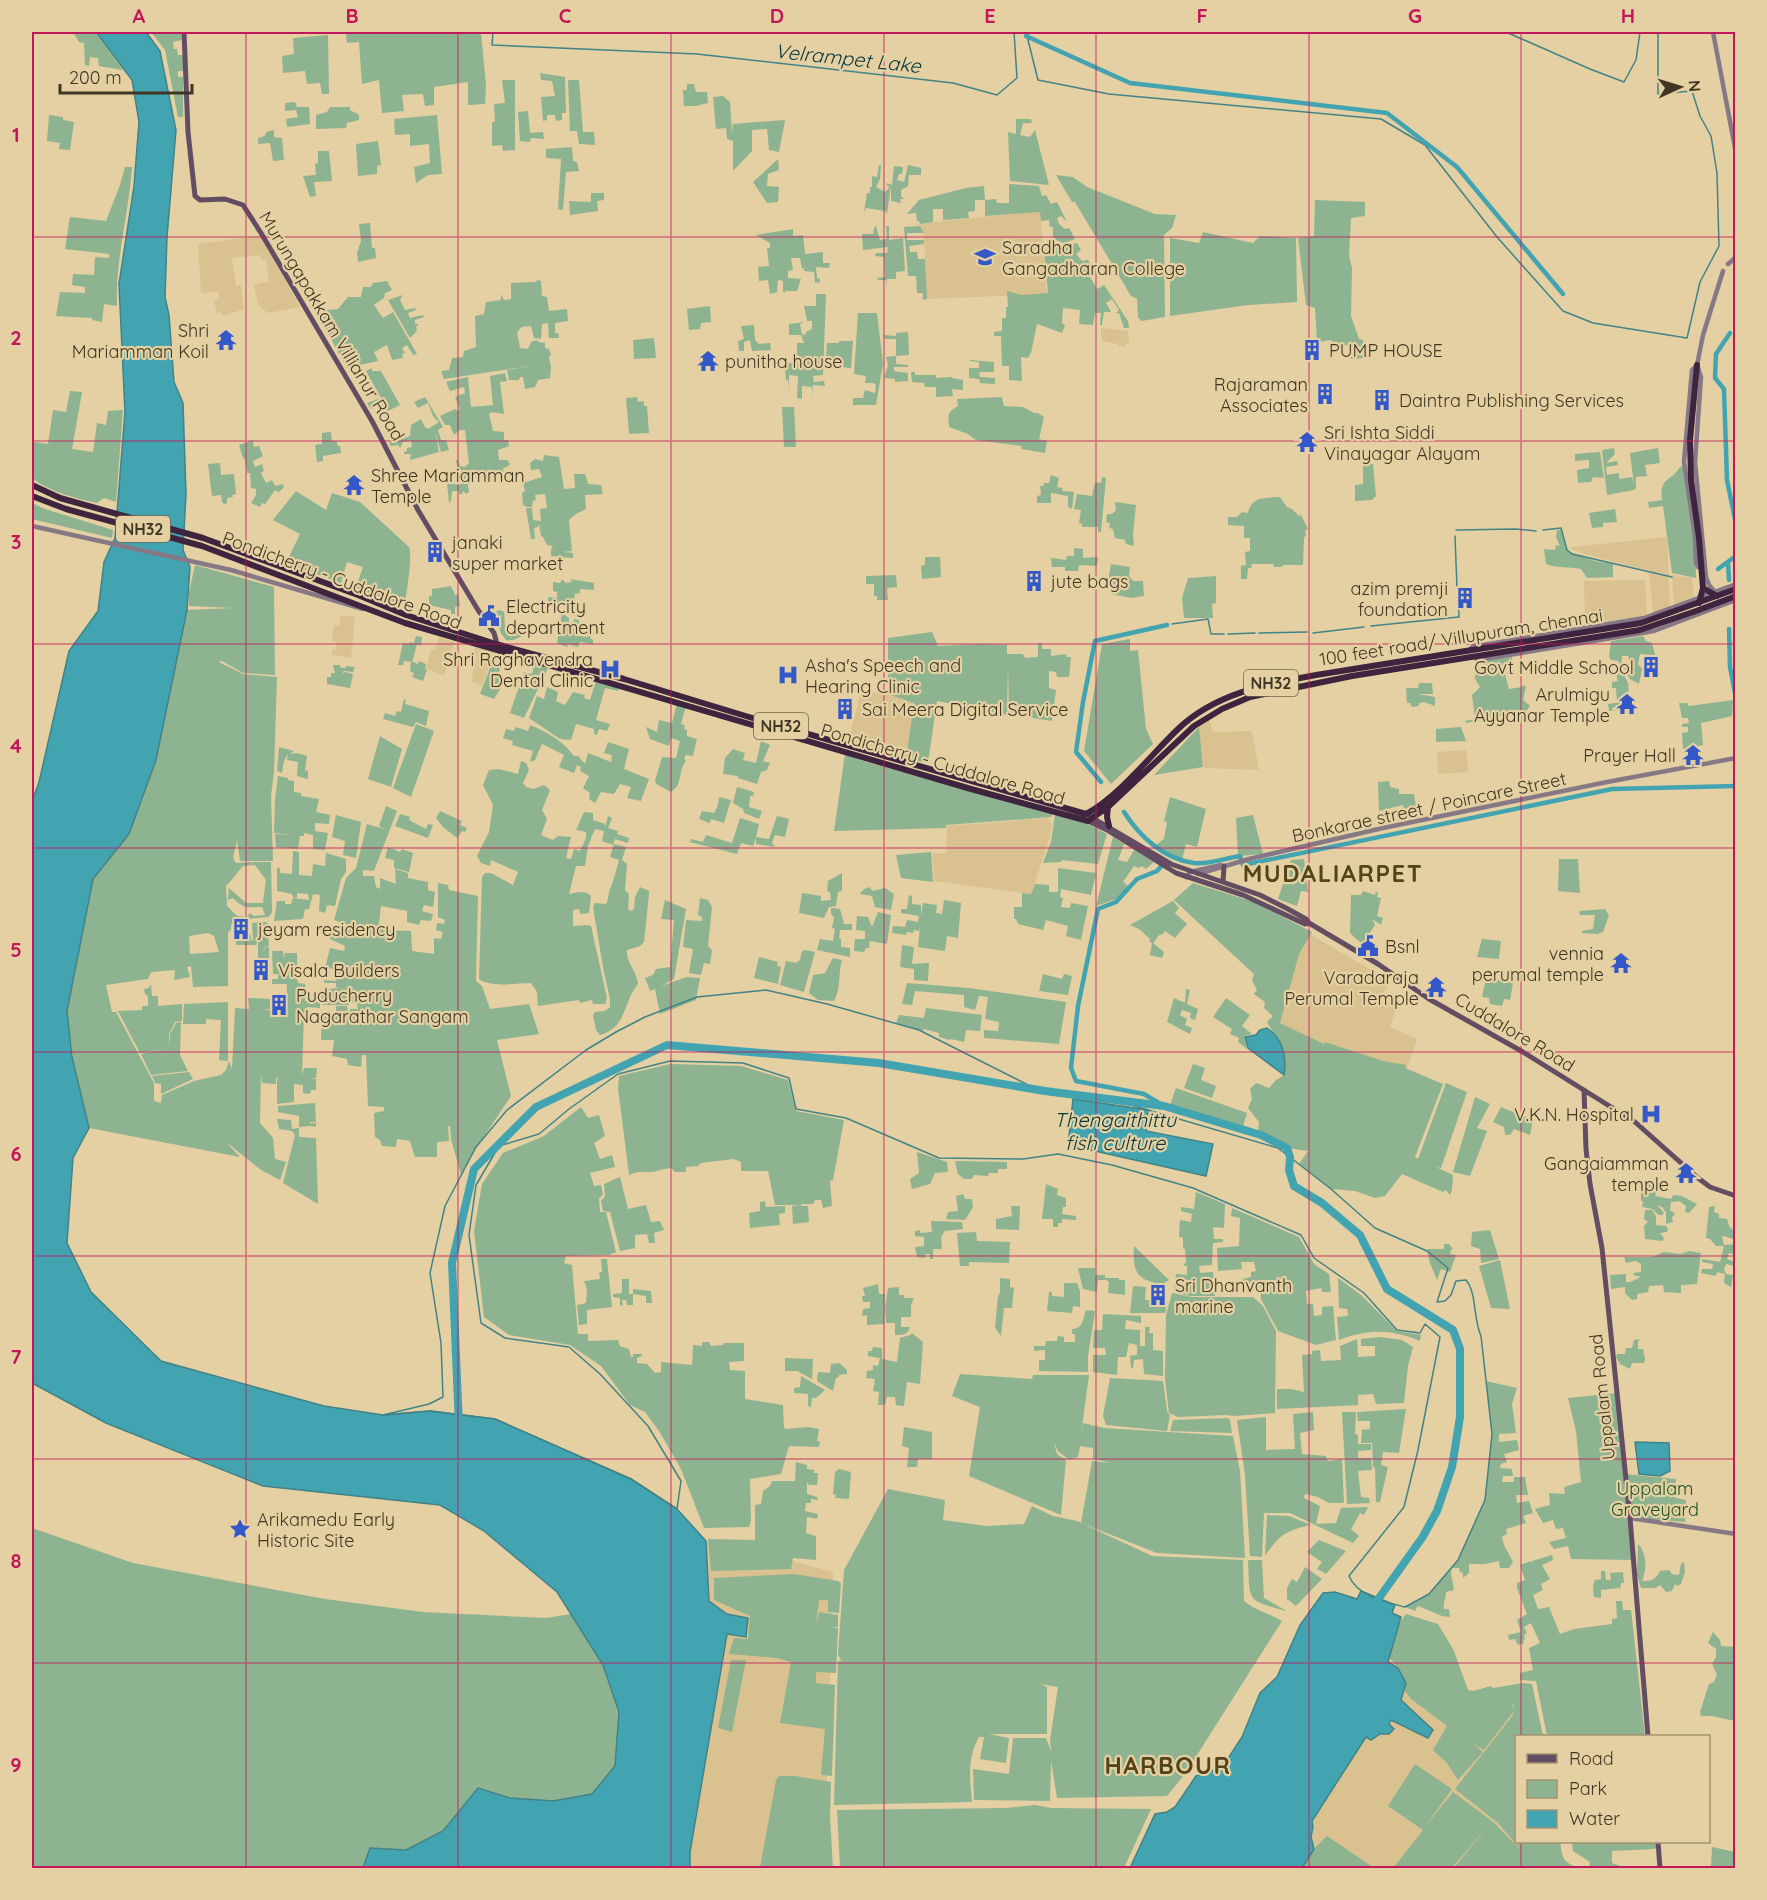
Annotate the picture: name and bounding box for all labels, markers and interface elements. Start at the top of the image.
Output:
text: A [133,3,146,28]
text: B [345,3,359,28]
text: C [559,3,572,28]
text: D [770,3,784,28]
text: E [984,3,996,28]
text: F [1196,3,1208,28]
text: G [1408,3,1422,28]
text: H [1621,3,1635,28]
water label: Velrampet Lake [774,38,923,78]
scale bar [60,57,192,95]
north arrow [1650,57,1710,117]
text: 200 m [69,66,122,89]
text: N [1685,79,1705,93]
text: 1 [12,122,20,147]
street label: Murungapakkam Villianur Road [254,207,410,445]
place label: Saradha Gangadharan College [1002,236,1185,280]
school or university icon: Saradha Gangadharan College [973,245,997,269]
place label: Shri Mariamman Koil [72,319,209,363]
text: 2 [10,325,22,350]
temple icon: Shri Mariamman Koil [214,328,238,352]
building icon: PUMP HOUSE [1300,338,1324,362]
place label: PUMP HOUSE [1329,339,1443,362]
temple icon: punitha house [696,349,720,373]
place label: punitha house [725,350,843,373]
place label: Rajaraman Associates [1214,373,1308,417]
building icon: Rajaraman Associates [1313,382,1337,406]
building icon: Daintra Publishing Services [1370,388,1394,412]
place label: Daintra Publishing Services [1399,389,1624,412]
place label: Sri Ishta Siddi Vinayagar Alayam [1324,421,1480,465]
temple icon: Sri Ishta Siddi Vinayagar Alayam [1295,430,1319,454]
place label: Shree Mariamman Temple [371,464,525,508]
temple icon: Shree Mariamman Temple [342,473,366,497]
road number: NH32 [116,516,170,542]
street label: Pondicherry - Cuddalore Road [219,526,465,634]
text: 3 [11,529,21,554]
place label: janaki super market [451,531,563,575]
building icon: janaki super market [423,540,447,564]
building icon: jute bags [1022,569,1046,593]
place label: jute bags [1050,570,1129,593]
place label: azim premji foundation [1351,577,1448,621]
building icon: azim premji foundation [1453,586,1477,610]
place label: Electricity department [506,595,605,639]
street label: 100 feet road/ Villupuram, chennai [1318,603,1604,671]
public building icon: Electricity department [477,604,501,628]
place label: Shri Raghavendra Dental Clinic [443,648,593,692]
place label: Asha's Speech and Hearing Clinic [805,654,961,698]
building icon: Govt Middle School [1639,655,1663,679]
place label: Govt Middle School [1474,656,1634,679]
hospital icon: Shri Raghavendra Dental Clinic [598,657,622,681]
hospital icon: Asha's Speech and Hearing Clinic [776,663,800,687]
road number: NH32 [1244,670,1298,696]
place label: Arulmigu Ayyanar Temple [1474,683,1610,727]
temple icon: Arulmigu Ayyanar Temple [1615,692,1639,716]
building icon: Sai Meera Digital Service [833,697,857,721]
place label: Sai Meera Digital Service [862,698,1068,721]
road number: NH32 [754,713,808,739]
street label: Pondicherry - Cuddalore Road [818,718,1068,810]
text: 4 [10,733,22,758]
temple icon: Prayer Hall [1681,743,1705,767]
place label: Prayer Hall [1583,744,1676,767]
street label: Bonkarae street / Poincare Street [1290,767,1568,847]
district label: MUDALIARPET [1243,858,1423,888]
building icon: jeyam residency [229,917,253,941]
place label: jeyam residency [257,918,395,941]
public building icon: Bsnl [1356,934,1380,958]
place label: Bsnl [1385,935,1420,958]
text: 5 [10,937,22,962]
place label: vennia perumal temple [1472,942,1604,986]
temple icon: vennia perumal temple [1609,951,1633,975]
building icon: Visala Builders [249,958,273,982]
place label: Visala Builders [278,959,400,982]
place label: Varadaraja Perumal Temple [1284,966,1419,1010]
temple icon: Varadaraja Perumal Temple [1424,975,1448,999]
place label: Puducherry Nagarathar Sangam [296,984,469,1028]
street label: Cuddalore Road [1451,987,1579,1077]
building icon: Puducherry Nagarathar Sangam [267,993,291,1017]
hospital icon: V.K.N. Hospital [1639,1102,1663,1126]
place label: V.K.N. Hospital [1514,1103,1634,1126]
water label: Thengaithittu fish culture [1054,1107,1178,1155]
text: 6 [10,1141,22,1166]
place label: Gangaiamman temple [1544,1152,1669,1196]
temple icon: Gangaiamman temple [1674,1161,1698,1185]
place label: Sri Dhanvanth marine [1175,1274,1292,1318]
building icon: Sri Dhanvanth marine [1146,1283,1170,1307]
street label: Uppalam Road [1584,1333,1620,1461]
text: 7 [11,1344,22,1369]
park label: Uppalam Graveyard [1611,1477,1699,1521]
place label: Arikamedu Early Historic Site [257,1508,395,1552]
place icon: Arikamedu Early Historic Site [228,1517,252,1541]
text: 8 [11,1548,22,1573]
legend [1515,1735,1710,1843]
text: Road [1569,1747,1614,1770]
district label: HARBOUR [1105,1750,1231,1780]
text: 9 [10,1752,22,1777]
text: Park [1569,1777,1607,1800]
text: Water [1569,1807,1620,1830]

